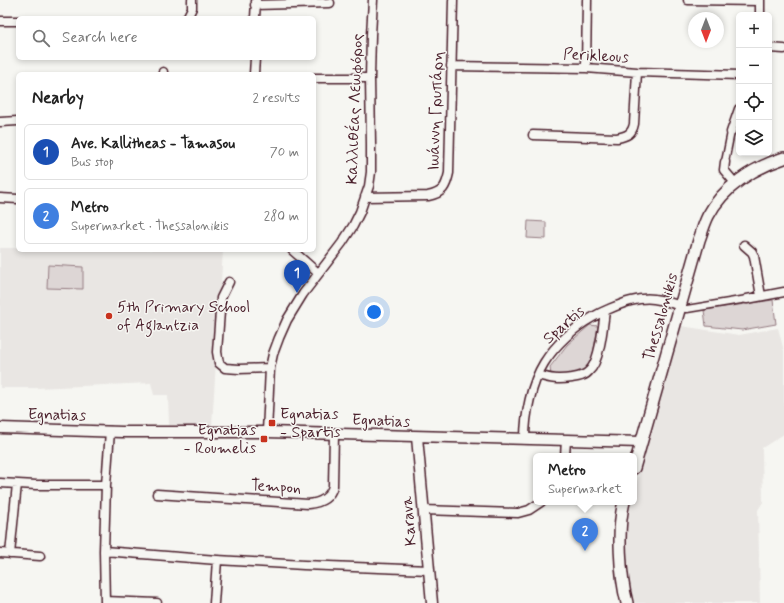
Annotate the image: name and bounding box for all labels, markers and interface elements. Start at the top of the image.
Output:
north arrow [688,12,724,48]
map controls [736,12,772,156]
button: + [736,12,772,48]
search box [16,16,316,60]
icon: search [30,27,52,49]
text: Search here [62,28,138,48]
street label: Καλλιθέας Λεωφόρος [341,33,368,185]
street label: Perikleous [563,44,629,68]
button: − [736,48,772,84]
street label: Ιωάννη Γρυπάρη [423,51,449,171]
button: locate [736,84,772,120]
text: Nearby [32,87,84,109]
text: 2 results [253,90,300,107]
button: layers [736,120,772,156]
text: Ave. Kallitheas - Tamasou [71,134,235,154]
text: 1 [43,144,49,161]
text: 70 m [270,144,299,161]
text: Bus stop [71,154,114,171]
text: Metro [71,198,109,218]
text: 2 [43,208,49,225]
text: 280 m [264,208,299,225]
text: Supermarket · Thessalonikis [71,218,229,235]
pin: 1 [284,260,310,293]
street label: Thessalonikis [638,271,684,363]
place label: 5th Primary School of Aglantzia [117,297,250,337]
street label: Spartis [539,301,589,349]
your location [364,302,384,322]
marker: 5th Primary School of Aglantzia [104,311,114,321]
street label: Egnatias [28,404,86,426]
place label: Egnatias - Spartis [280,404,340,443]
street label: Egnatias [351,409,411,433]
marker: Egnatias - Spartis [267,418,277,428]
place label: Egnatias - Roumelis [183,420,256,459]
marker: Egnatias - Roumelis [259,434,269,444]
popup [533,453,637,505]
text: Metro [548,461,586,481]
street label: Tempon [250,475,302,499]
text: Supermarket [548,481,622,498]
street label: Karava [396,495,422,547]
pin: 2 [572,518,598,551]

